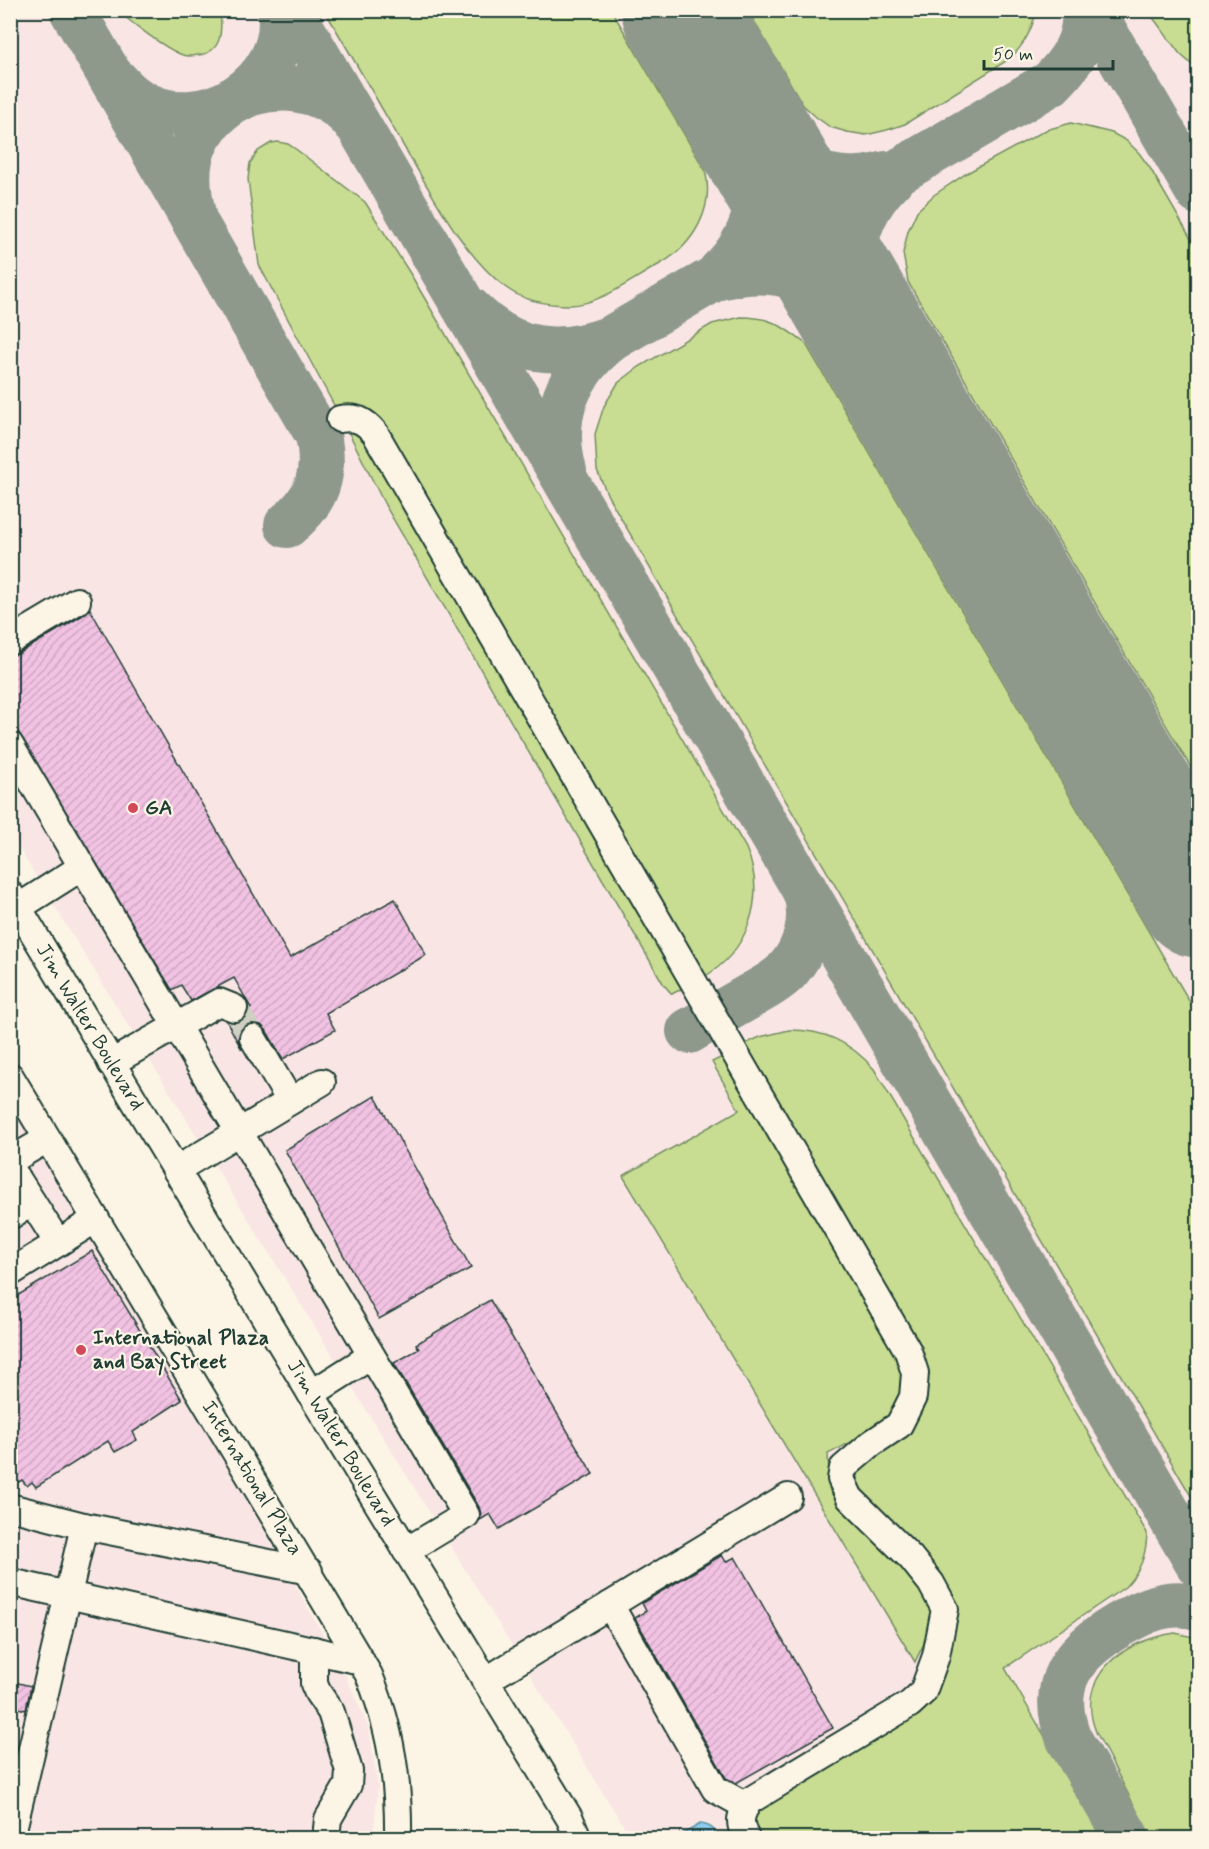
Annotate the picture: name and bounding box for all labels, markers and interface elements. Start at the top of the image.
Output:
scale bar [984,33,1113,71]
text: 50 m [993,43,1033,67]
place label: GA [145,794,173,822]
marker: GA [126,801,140,815]
street label: Jim Walter Boulevard [29,938,151,1116]
place label: International Plaza and Bay Street [93,1324,269,1376]
marker: International Plaza and Bay Street [74,1343,88,1357]
street label: Jim Walter Boulevard [280,1354,402,1532]
street label: International Plaza [195,1395,309,1561]

